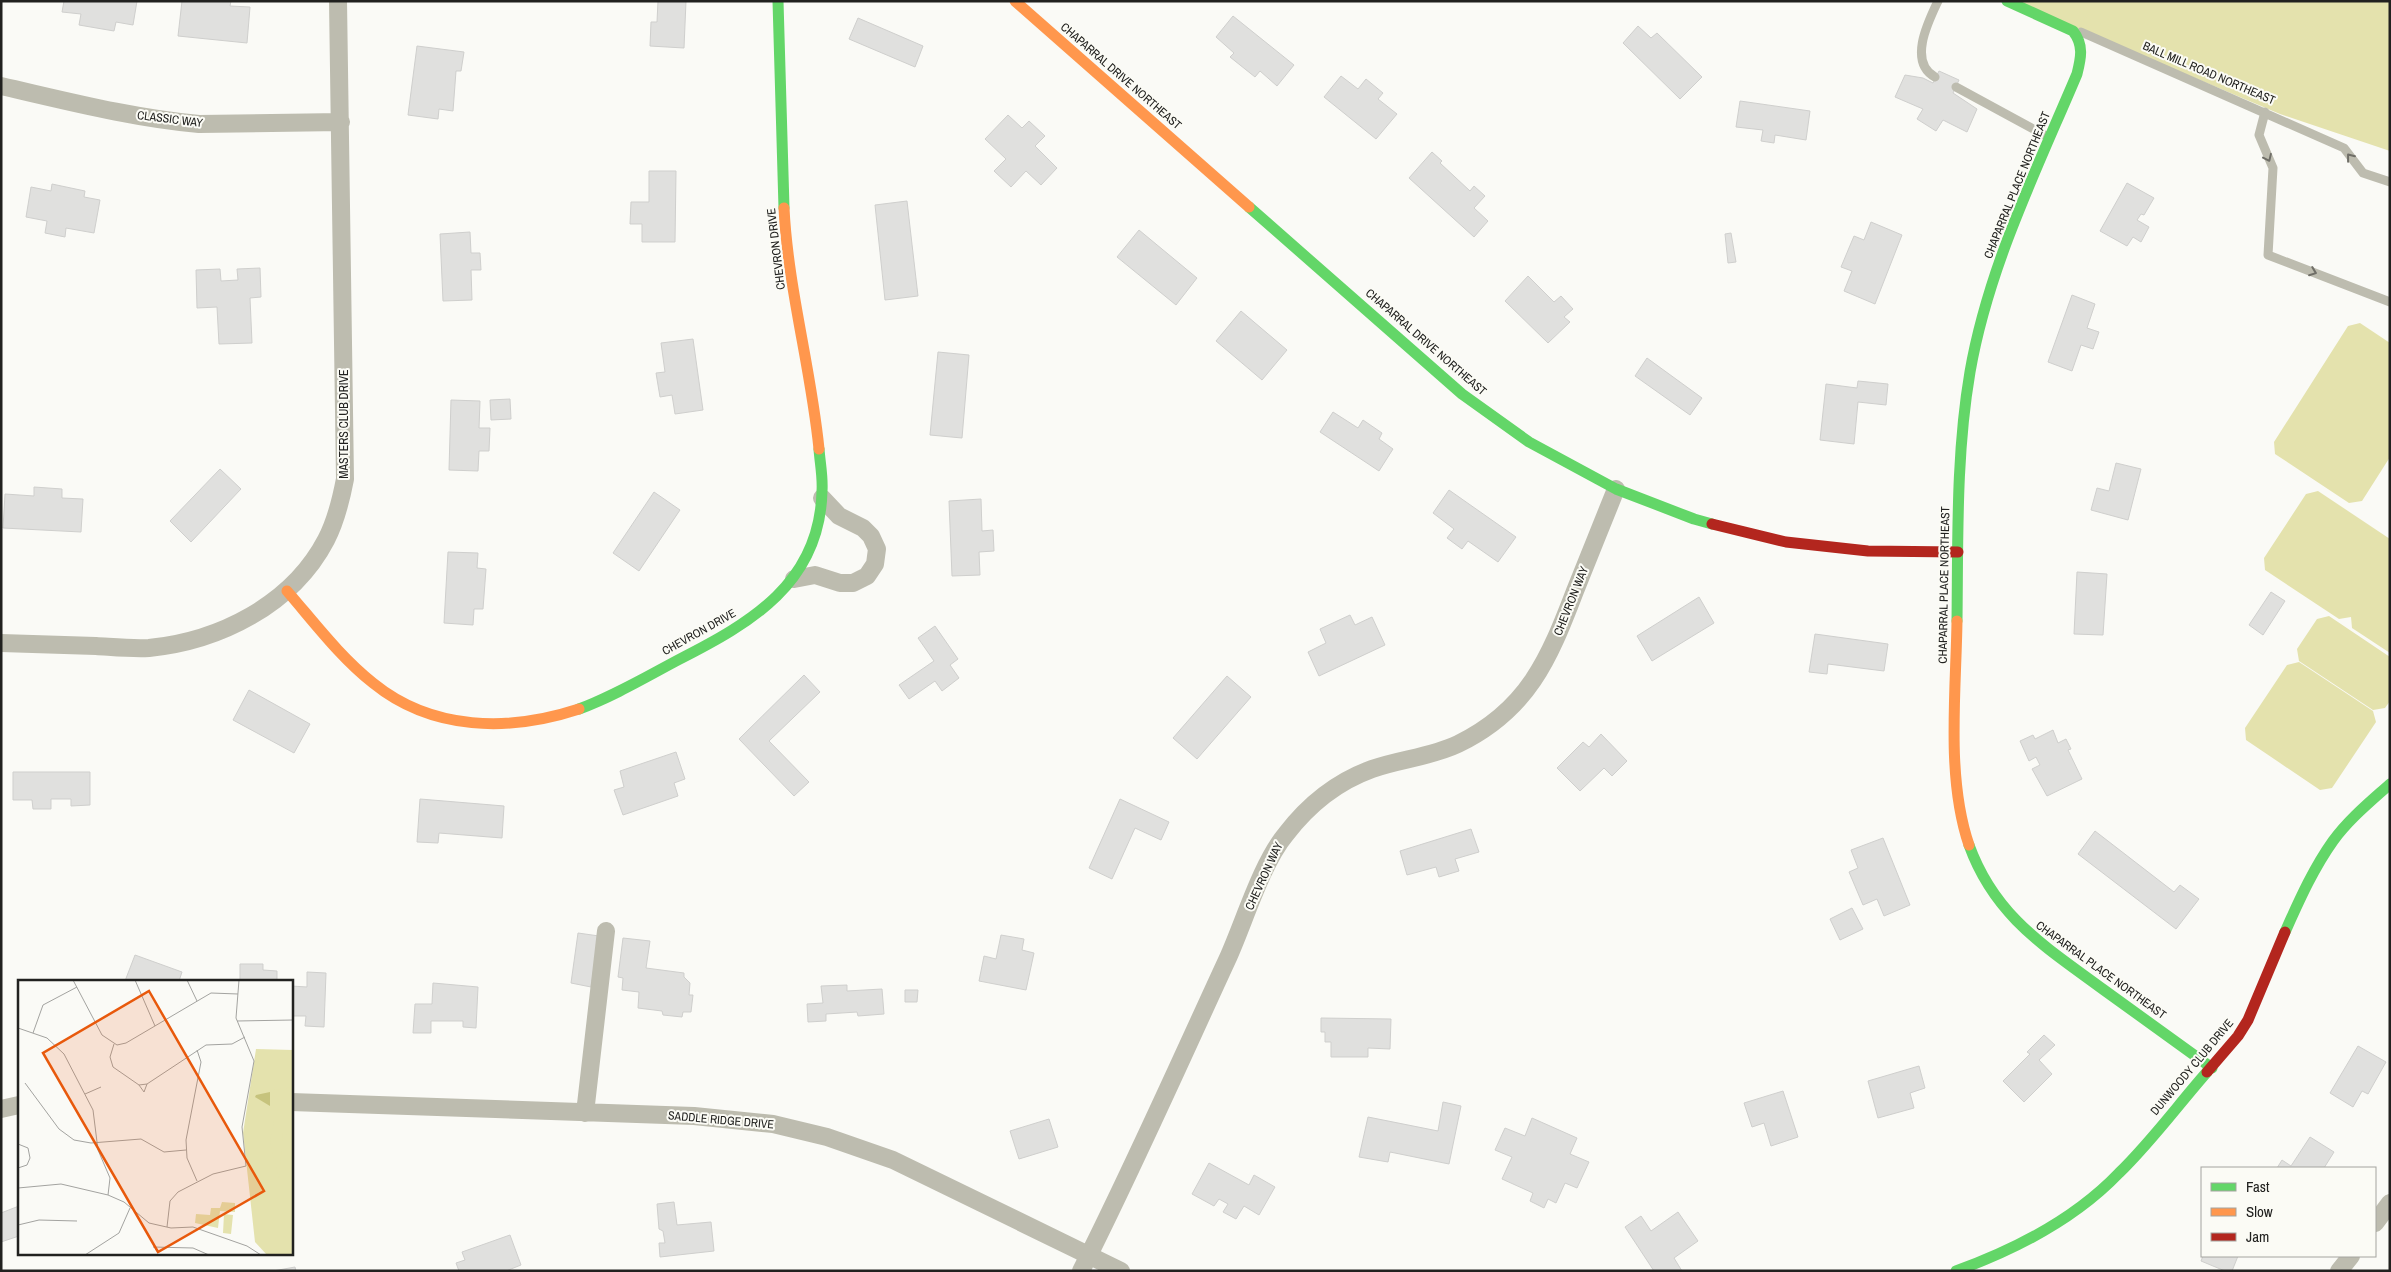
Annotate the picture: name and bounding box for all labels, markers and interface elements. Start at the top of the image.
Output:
street label: CHAPARRAL DRIVE NORTHEAST [1057,19,1185,133]
street label: BALL MILL ROAD NORTHEAST [2140,38,2278,108]
street label: CLASSIC WAY [136,107,204,131]
street label: CHAPARRAL PLACE NORTHEAST [1980,109,2054,261]
one-way arrow [2262,153,2273,162]
one-way arrow [2348,154,2356,163]
street label: CHEVRON DRIVE [763,207,789,291]
one-way arrow [2308,266,2317,277]
street label: CHAPARRAL DRIVE NORTHEAST [1362,285,1490,399]
street label: MASTERS CLUB DRIVE [336,369,352,479]
street label: CHAPARRAL PLACE NORTHEAST [1935,506,1953,664]
street label: CHEVRON WAY [1550,564,1592,638]
street label: CHEVRON DRIVE [659,605,739,659]
street label: CHEVRON WAY [1241,839,1287,913]
street label: CHAPARRAL PLACE NORTHEAST [2033,917,2169,1023]
inset map [18,980,292,1254]
street label: DUNWOODY CLUB DRIVE [2147,1015,2237,1119]
street label: SADDLE RIDGE DRIVE [667,1107,775,1133]
legend [2201,1167,2376,1257]
text: Fast [2246,1176,2270,1197]
text: Slow [2246,1201,2273,1222]
text: Jam [2246,1226,2269,1247]

